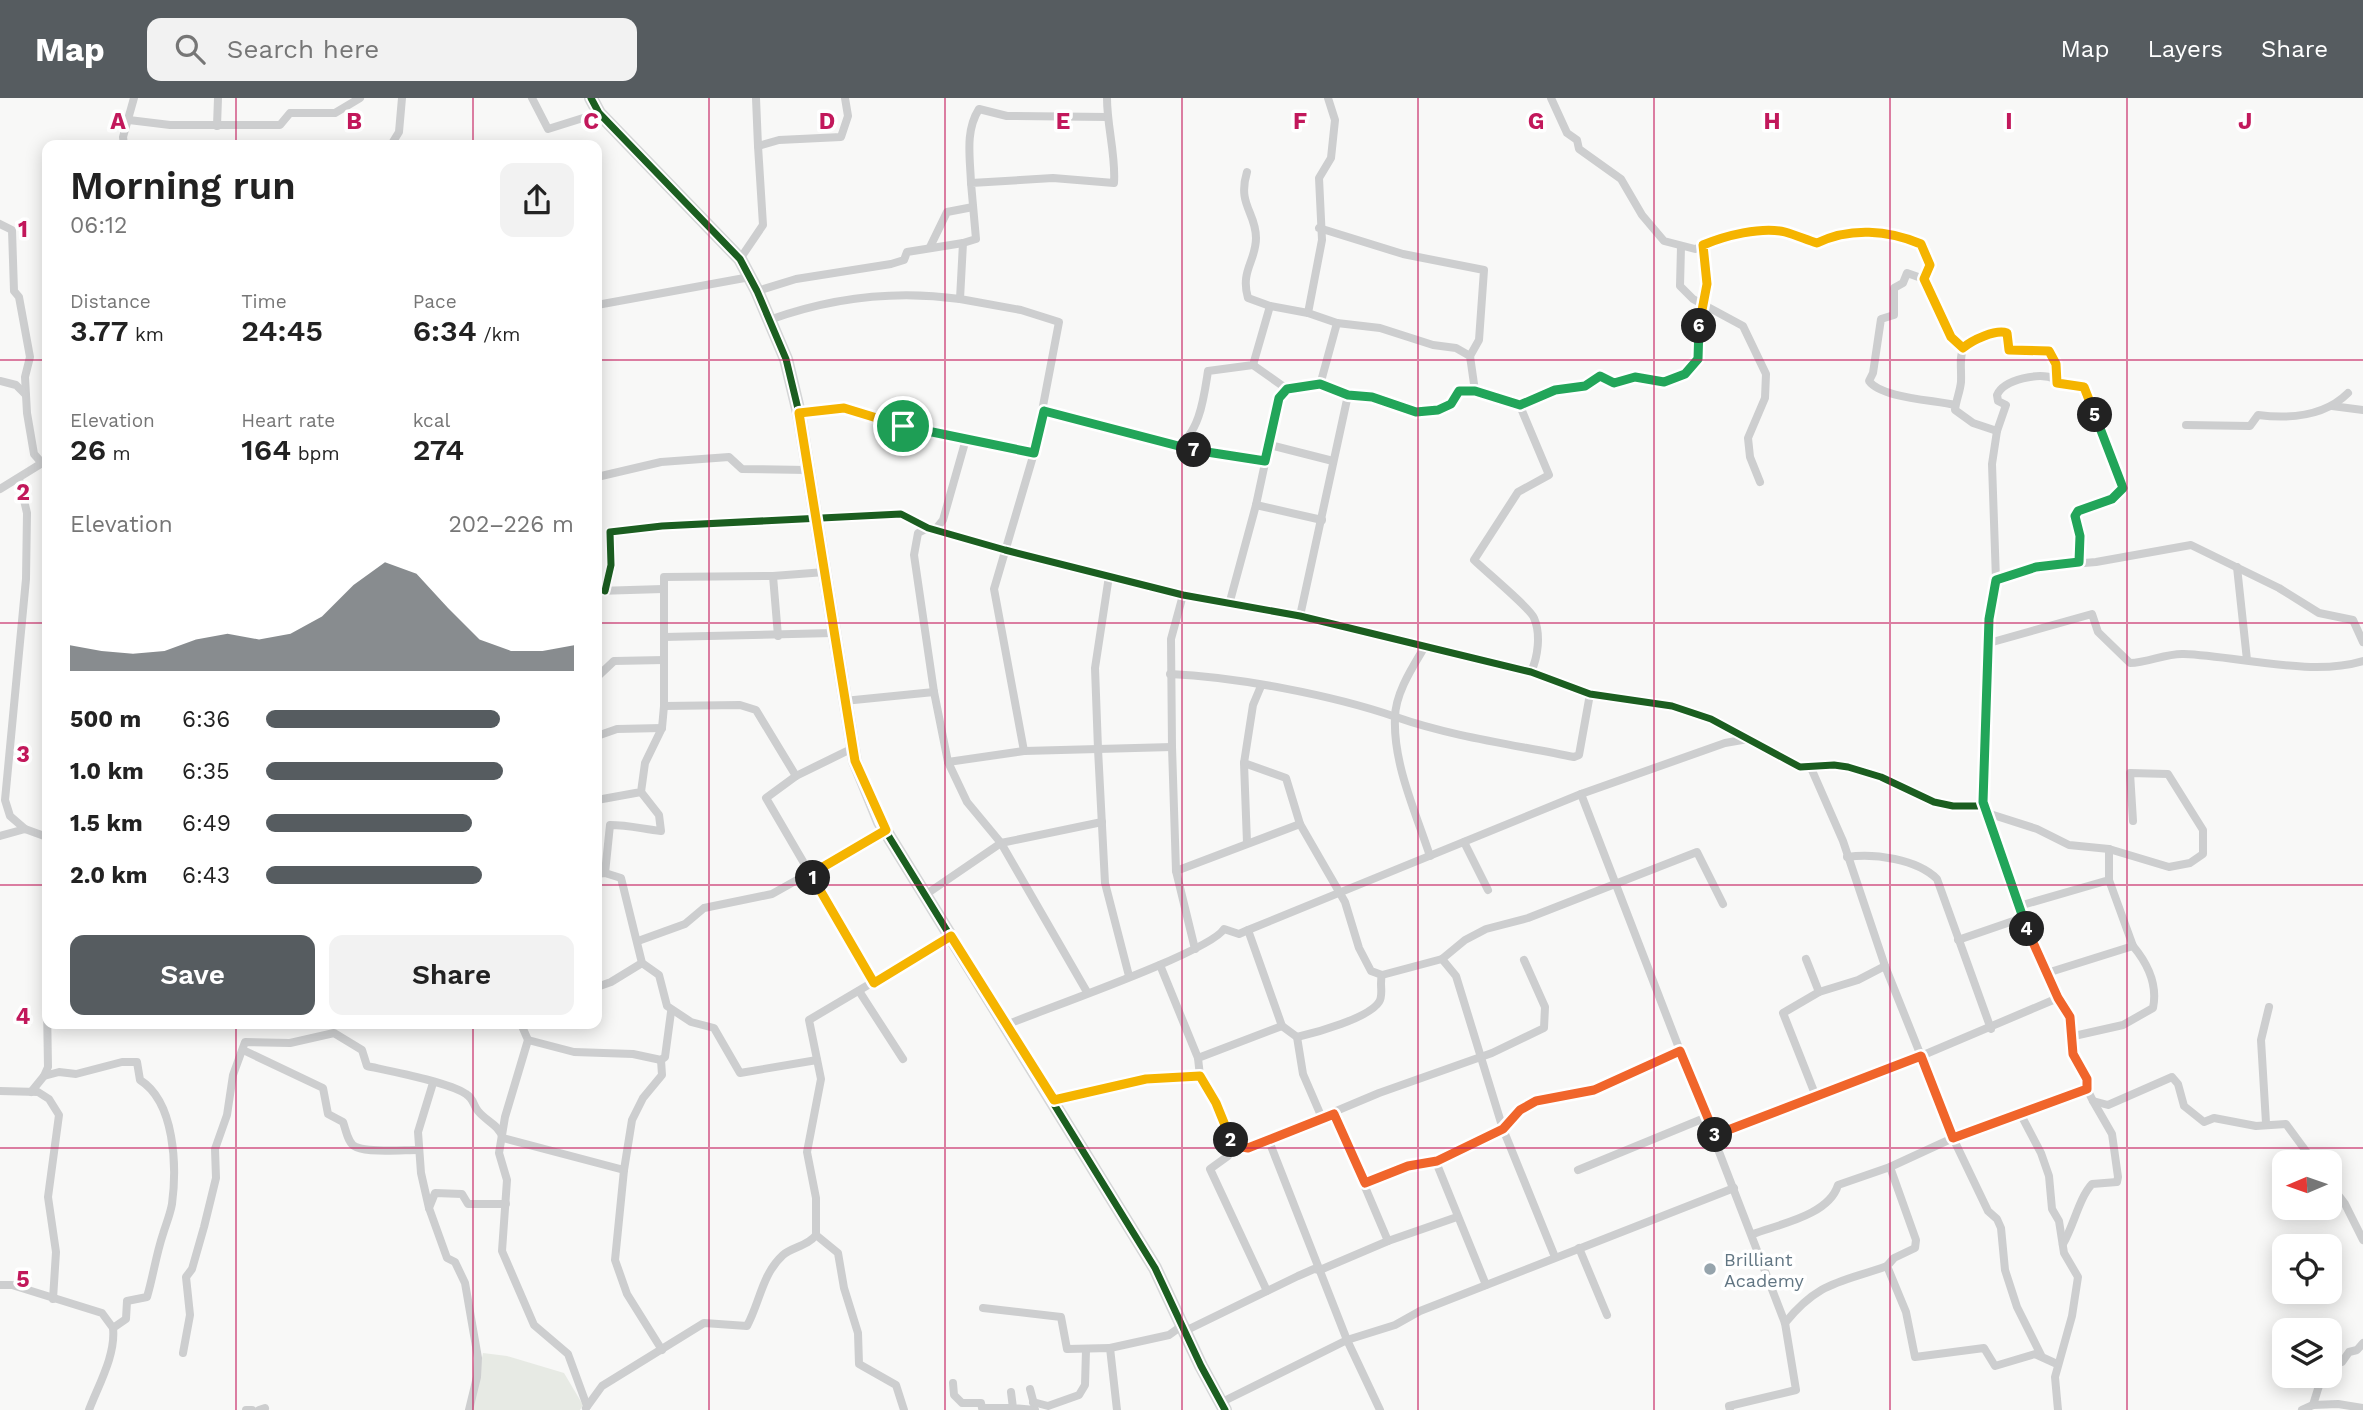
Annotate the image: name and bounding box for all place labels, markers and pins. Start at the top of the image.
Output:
pin: 6 [1682,308,1716,344]
pin [873,396,933,456]
pin: 5 [2078,398,2112,432]
pin: 7 [1176,432,1212,468]
pin: 1 [796,860,830,896]
pin: 4 [2010,912,2044,946]
pin: 3 [1698,1118,1732,1152]
pin: 2 [1214,1122,1248,1158]
place label: Brilliant Academy [1724,1249,1805,1291]
marker: Brilliant Academy [1702,1261,1718,1277]

